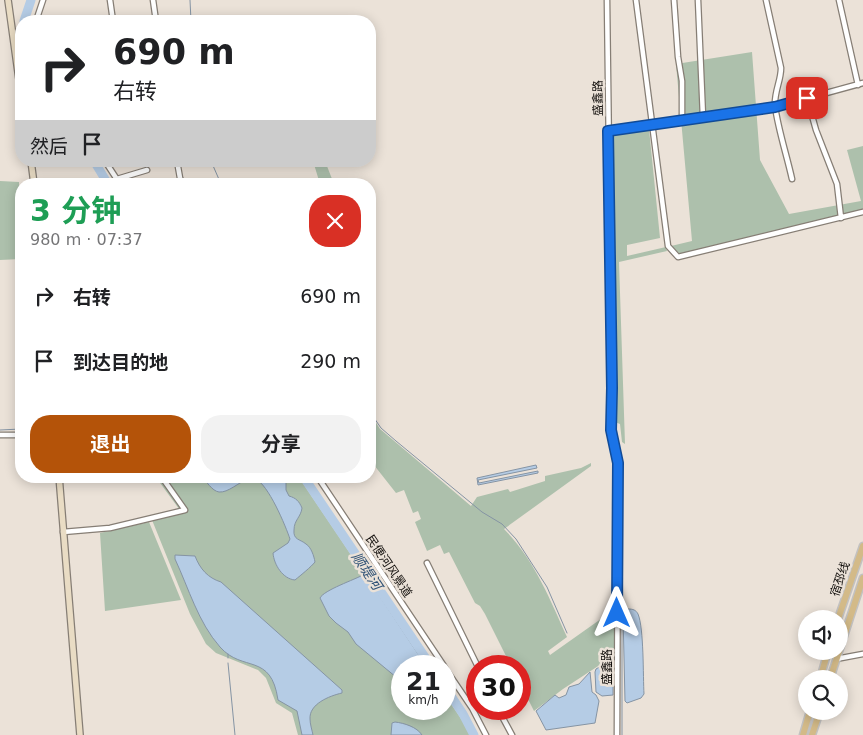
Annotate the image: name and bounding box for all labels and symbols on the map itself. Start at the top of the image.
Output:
pin [786,77,828,119]
street label: 盛鑫路 [591,80,605,116]
street label: 民便河风景道 [363,532,415,600]
water label: 顺堤河 [349,549,387,595]
street label: 宿邳线 [828,560,852,598]
position arrow [590,586,642,638]
street label: 盛鑫路 [600,649,614,685]
speed limit sign: 30 [466,655,531,720]

